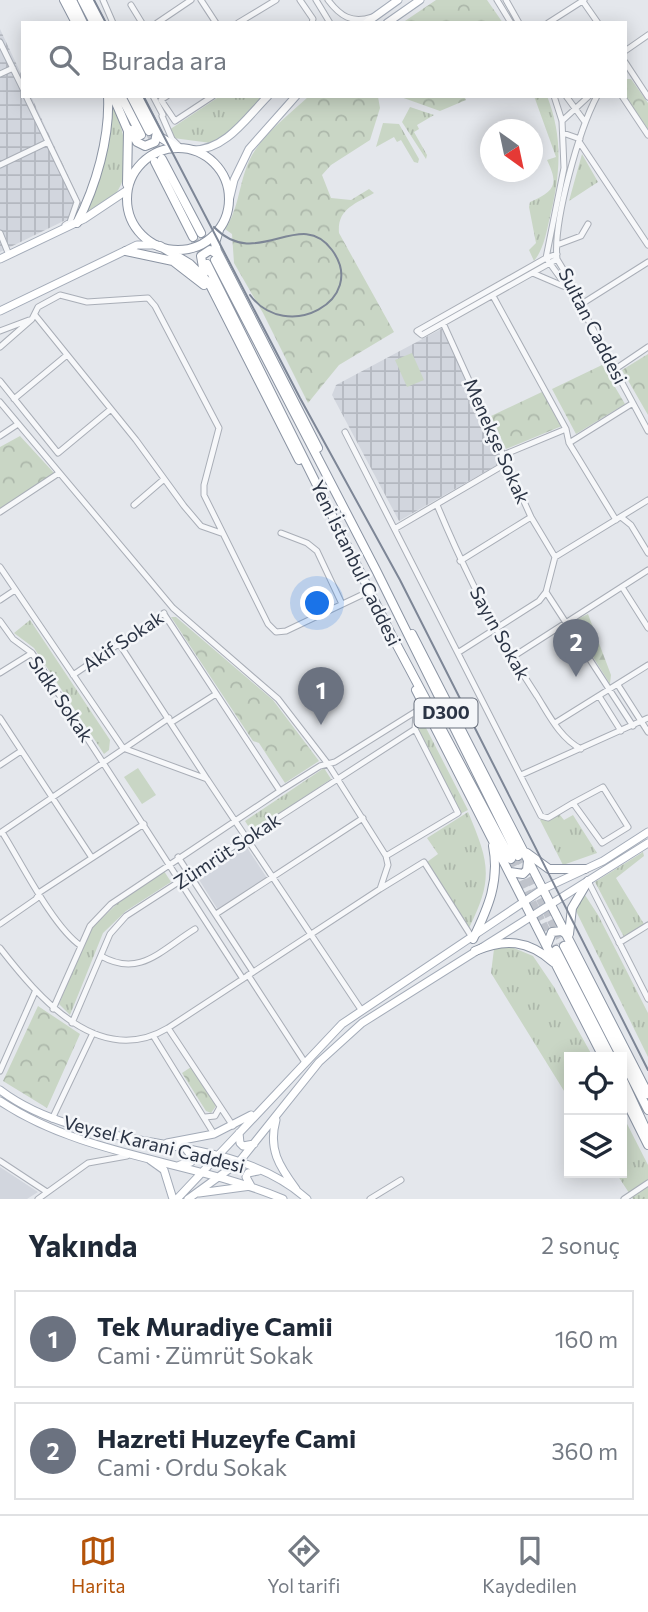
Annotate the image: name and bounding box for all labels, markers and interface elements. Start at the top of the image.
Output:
search box [21,21,627,98]
icon: search [45,41,83,79]
text: Burada ara [101,44,227,75]
north arrow [480,119,543,182]
street label: Sultan Caddesi [554,264,633,388]
street label: Menekşe Sokak [460,375,535,507]
street label: Yeni İstanbul Caddesi [306,476,407,649]
street label: Sayın Sokak [465,582,535,683]
your location [300,586,334,620]
street label: Akif Sokak [78,605,167,676]
pin: 2 [553,619,599,677]
street label: Sıdkı Sokak [24,651,99,746]
pin: 1 [298,667,344,725]
road number: D300 [414,698,478,728]
street label: Zümrüt Sokak [169,808,284,894]
map controls [564,1052,627,1178]
button: locate [564,1052,627,1115]
street label: Veysel Karani Caddesi [61,1110,247,1177]
button: layers [564,1115,627,1178]
text: Yakında [28,1226,138,1263]
text: 2 sonuç [541,1231,620,1259]
text: Tek Muradiye Camii [97,1310,333,1341]
text: 1 [48,1325,58,1353]
text: 160 m [555,1325,618,1353]
text: Cami · Zümrüt Sokak [97,1341,313,1369]
text: Hazreti Huzeyfe Cami [97,1422,356,1453]
text: 2 [46,1437,60,1465]
text: 360 m [551,1437,618,1465]
text: Cami · Ordu Sokak [97,1453,287,1481]
tab: Harita [71,1532,125,1597]
tab: Yol tarifi [267,1532,340,1597]
tab: Kaydedilen [482,1532,577,1597]

